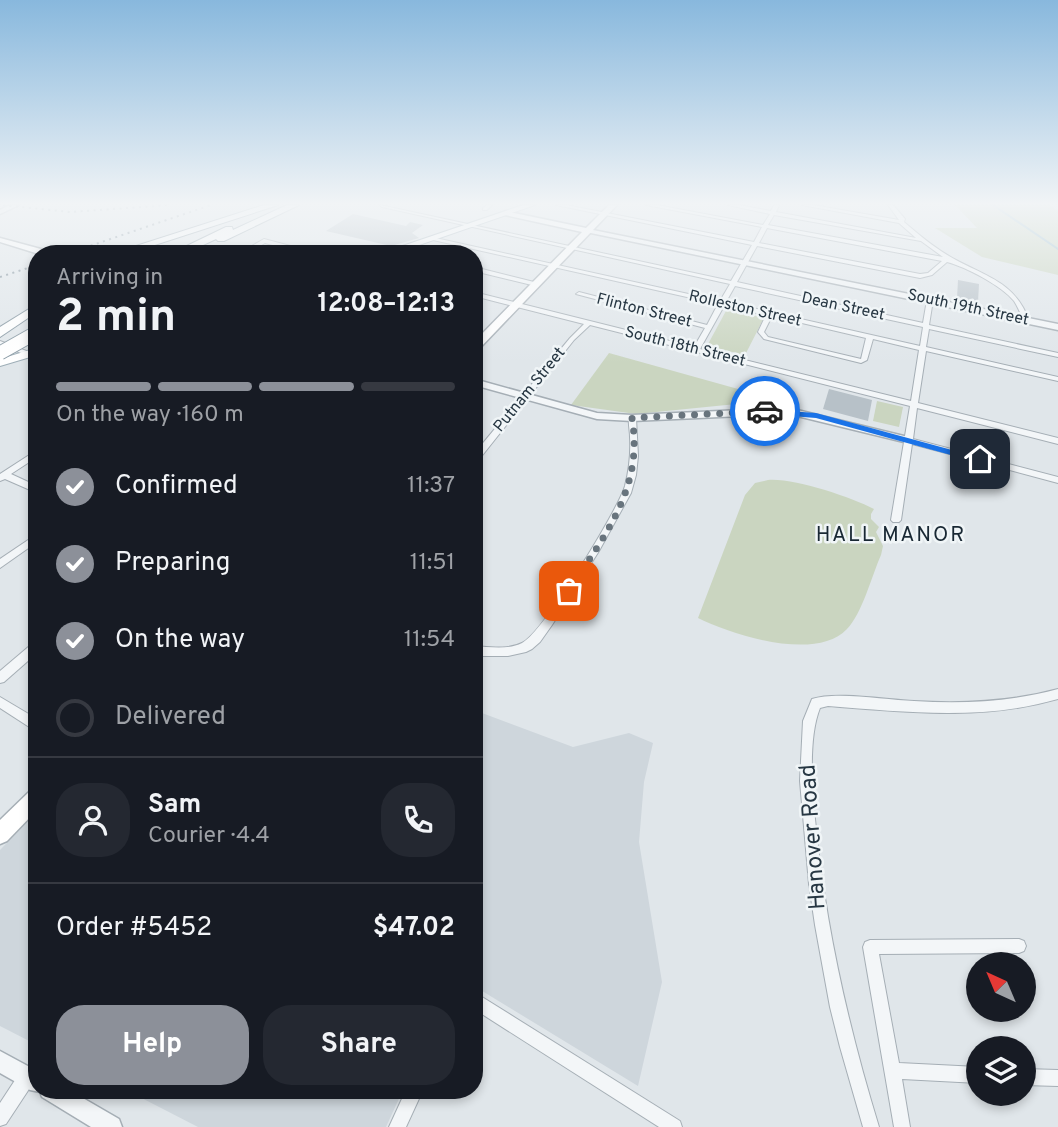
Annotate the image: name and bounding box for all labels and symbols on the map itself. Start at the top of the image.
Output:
street label: South 19th Street [905,285,1031,331]
street label: Rolleston Street [687,286,803,332]
street label: Dean Street [799,288,887,326]
street label: Flinton Street [594,289,694,333]
street label: South 18th Street [623,322,747,372]
street label: Putnam Street [490,344,570,436]
courier [730,376,800,446]
pin [950,429,1010,489]
district label: HALL MANOR [816,522,966,549]
pin [539,561,599,621]
street label: Hanover Road [794,763,834,911]
north arrow [966,952,1036,1022]

